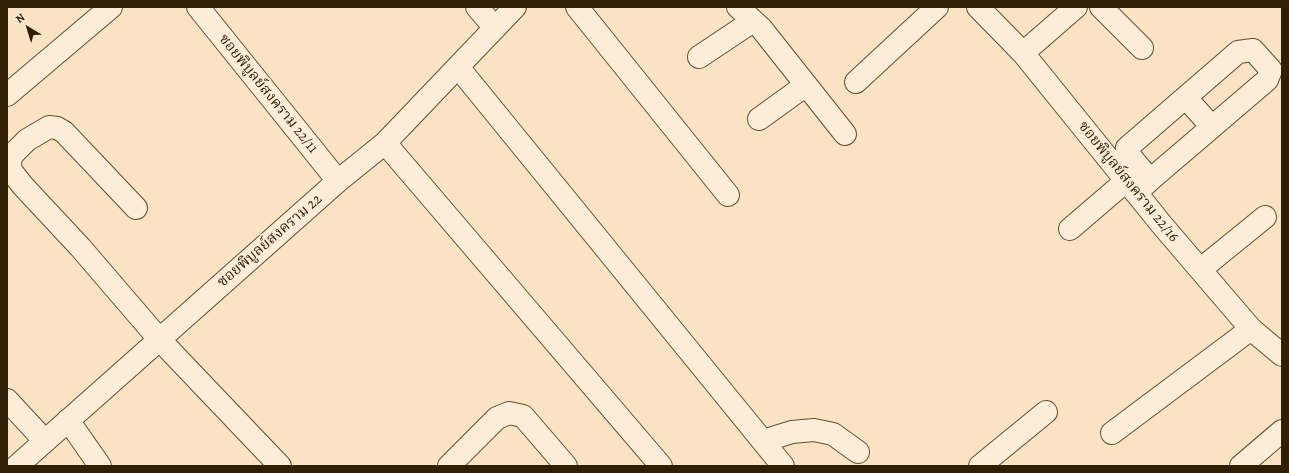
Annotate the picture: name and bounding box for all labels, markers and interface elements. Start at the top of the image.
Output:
north arrow [8,8,48,48]
text: N [13,10,28,27]
street label: ซอยพิบูลย์สงคราม 22/11 [214,31,322,157]
street label: ซอยพิบูลย์สงคราม 22/16 [1074,118,1182,246]
street label: ซอยพิบูลย์สงคราม 22 [214,191,326,291]

